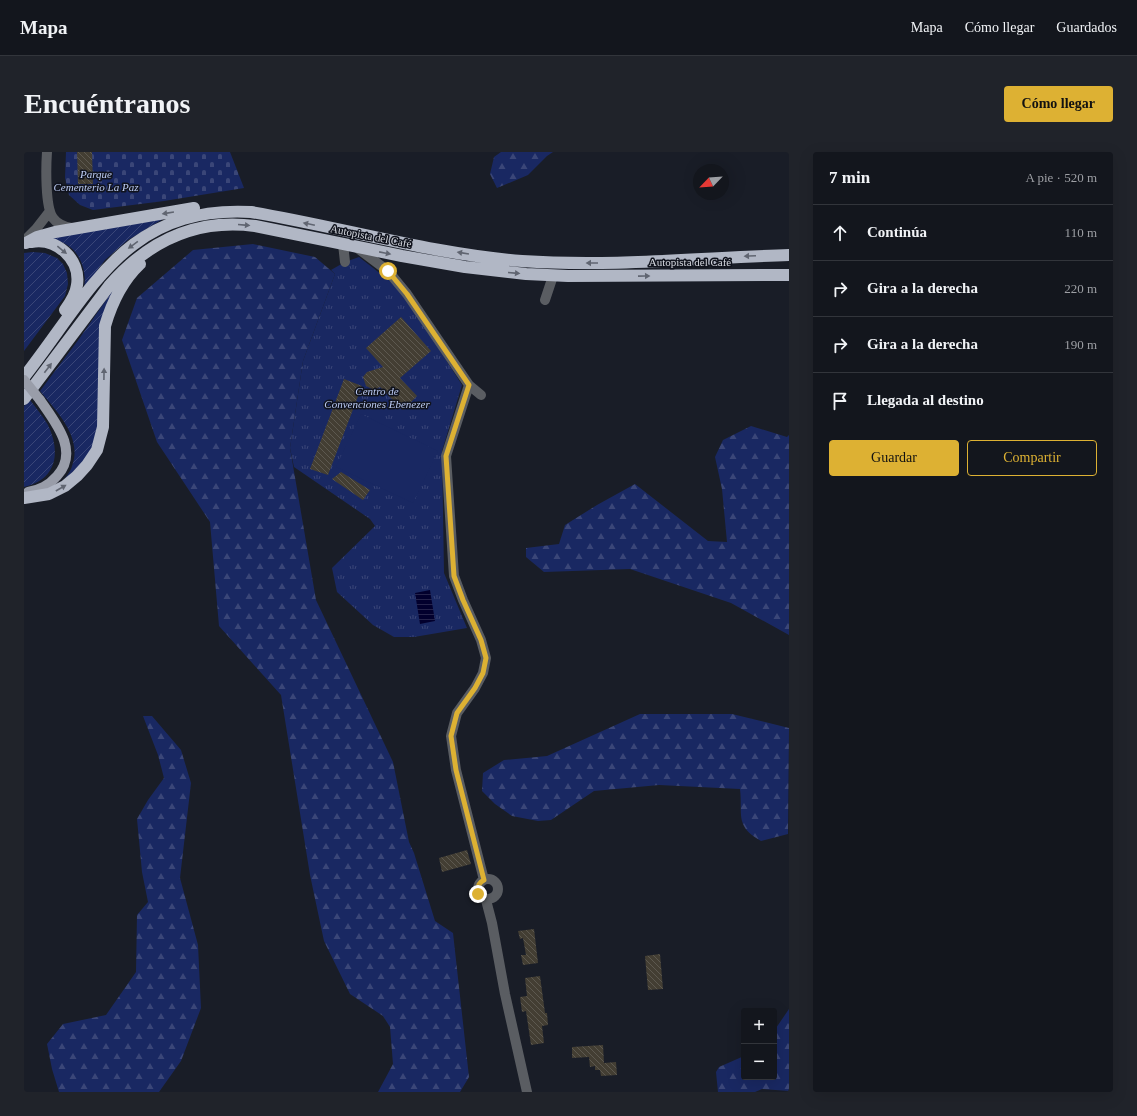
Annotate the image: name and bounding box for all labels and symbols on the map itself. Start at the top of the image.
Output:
north arrow [693,164,729,200]
park label: Parque Cementerio La Paz [54,168,139,193]
one-way arrow [162,210,174,216]
one-way arrow [303,220,315,226]
one-way arrow [238,221,250,228]
street label: Autopista del Café [329,222,413,250]
one-way arrow [127,241,138,249]
one-way arrow [57,246,68,255]
one-way arrow [379,250,392,256]
one-way arrow [457,250,469,256]
one-way arrow [744,253,756,260]
street label: Autopista del Café [649,256,731,268]
one-way arrow [585,260,598,266]
route start [379,262,397,280]
one-way arrow [508,270,520,276]
one-way arrow [638,273,651,279]
one-way arrow [44,363,52,373]
one-way arrow [101,368,108,380]
park label: Centro de Convenciones Ebenezer [324,385,430,410]
one-way arrow [55,484,67,491]
route end [469,885,487,903]

